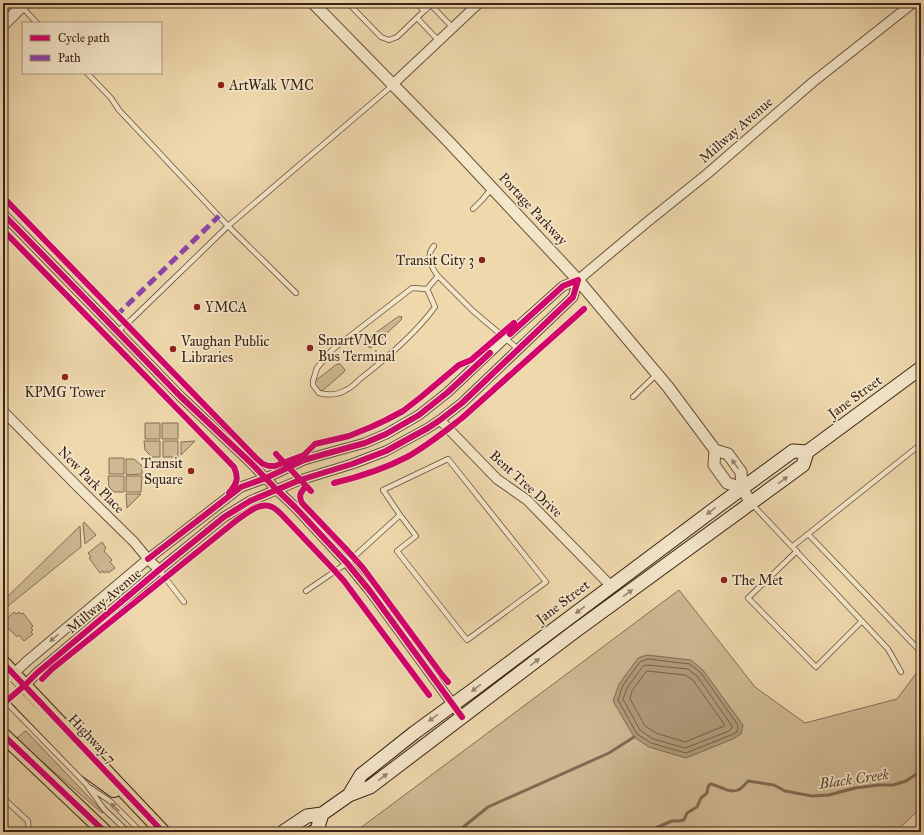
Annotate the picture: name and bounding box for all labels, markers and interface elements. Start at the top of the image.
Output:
legend [22,22,162,74]
text: Cycle path [58,31,110,45]
text: Path [58,51,81,65]
place label: ArtWalk VMC [228,77,314,94]
marker: ArtWalk VMC [216,80,226,90]
street label: Millway Avenue [696,93,776,167]
street label: Portage Parkway [495,169,571,249]
place label: Transit City 3 [396,252,474,269]
marker: Transit City 3 [477,255,487,265]
place label: YMCA [205,299,248,316]
marker: YMCA [192,302,202,312]
place label: SmartVMC Bus Terminal [318,332,395,365]
place label: Vaughan Public Libraries [180,333,270,366]
marker: SmartVMC Bus Terminal [305,343,315,353]
marker: Vaughan Public Libraries [168,344,178,354]
marker: KPMG Tower [60,372,70,382]
street label: Jane Street [823,372,886,424]
place label: KPMG Tower [25,384,106,401]
street label: New Park Place [54,443,128,517]
street label: Bent Tree Drive [486,447,566,521]
place label: Transit Square [141,455,183,489]
one-way arrow [731,459,739,470]
marker: Transit Square [186,466,196,476]
one-way arrow [777,476,788,484]
one-way arrow [705,507,716,516]
street label: Millway Avenue [63,565,145,637]
place label: The Met [732,572,783,589]
marker: The Met [719,575,729,585]
street label: Jane Street [531,576,594,630]
one-way arrow [623,589,634,597]
one-way arrow [574,605,585,614]
one-way arrow [48,634,59,643]
one-way arrow [529,658,540,667]
one-way arrow [470,683,481,692]
street label: Highway 7 [65,711,119,767]
one-way arrow [428,714,439,722]
water label: Black Creek [817,765,891,793]
one-way arrow [378,773,389,781]
one-way arrow [110,802,120,811]

